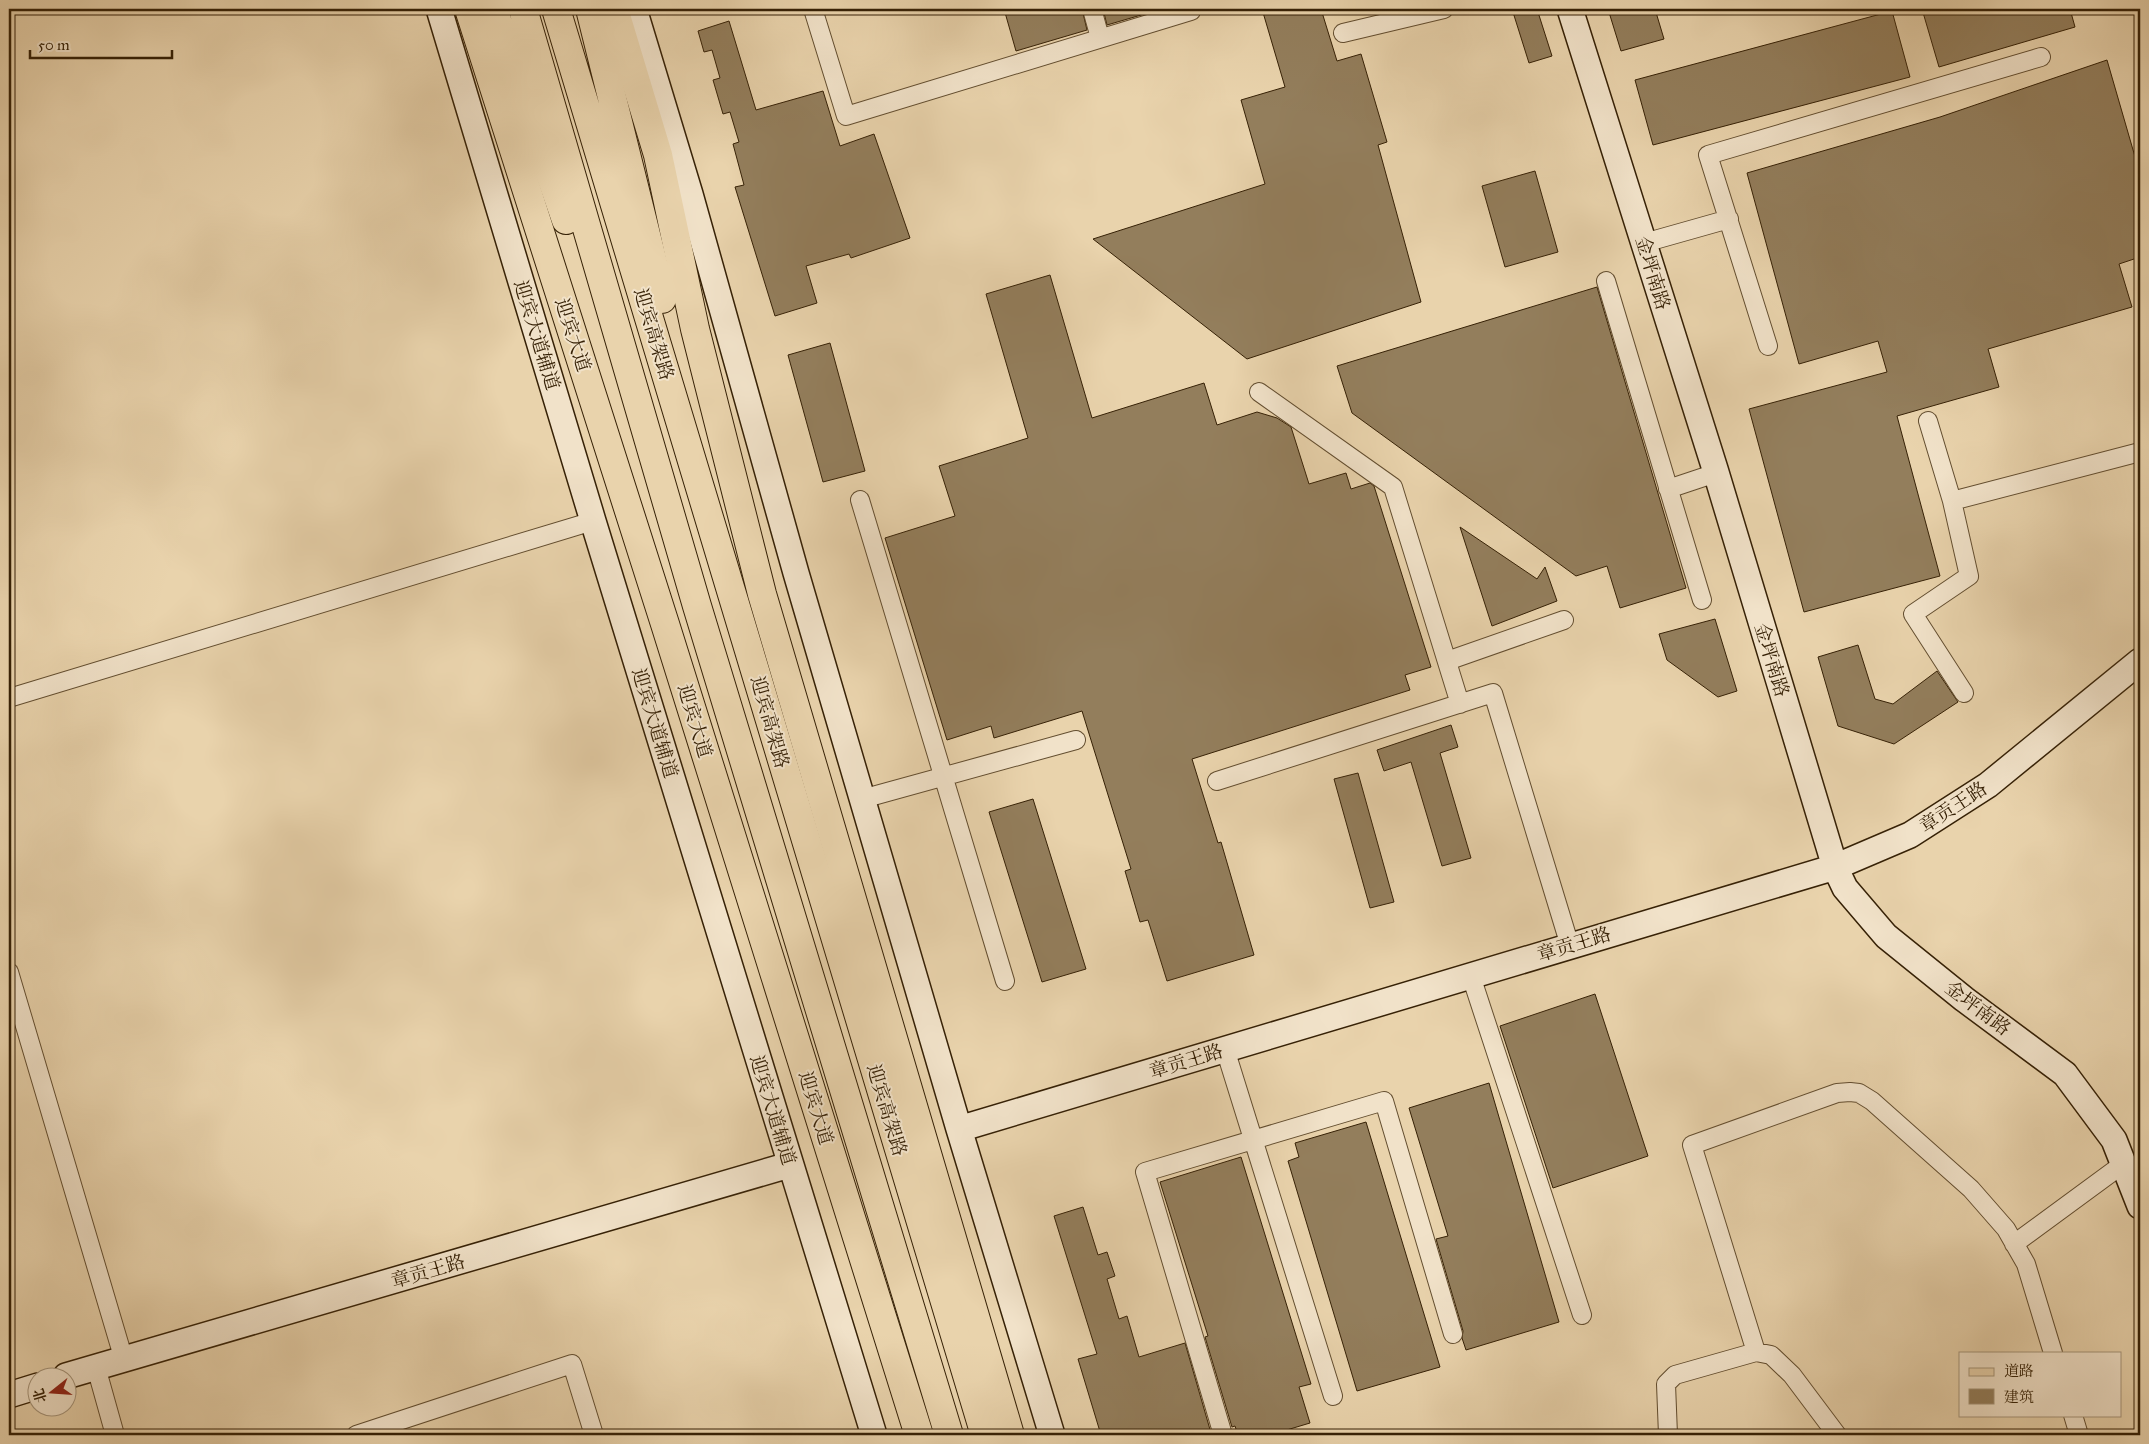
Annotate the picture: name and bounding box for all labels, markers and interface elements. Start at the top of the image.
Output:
scale bar [30,28,172,60]
text: 50 m [38,36,70,54]
street label: 金坪南路 [1631,233,1675,313]
street label: 迎宾大道辅道 [509,277,565,393]
street label: 迎宾高架路 [629,285,679,383]
street label: 迎宾大道 [550,295,596,375]
street label: 金坪南路 [1750,620,1794,700]
street label: 迎宾大道辅道 [627,665,683,781]
street label: 迎宾高架路 [746,673,794,771]
street label: 迎宾大道 [673,681,717,761]
street label: 章贡王路 [1915,777,1991,837]
street label: 章贡王路 [1534,922,1614,966]
street label: 金坪南路 [1941,976,2015,1040]
street label: 章贡王路 [1146,1039,1226,1083]
street label: 迎宾大道辅道 [745,1052,801,1168]
street label: 迎宾高架路 [862,1061,912,1159]
street label: 迎宾大道 [794,1068,838,1148]
street label: 章贡王路 [388,1249,468,1293]
legend [1959,1352,2122,1416]
text: 道路 [2004,1362,2034,1380]
north arrow [28,1366,78,1416]
text: 北 [30,1386,50,1405]
text: 建筑 [2004,1388,2034,1406]

